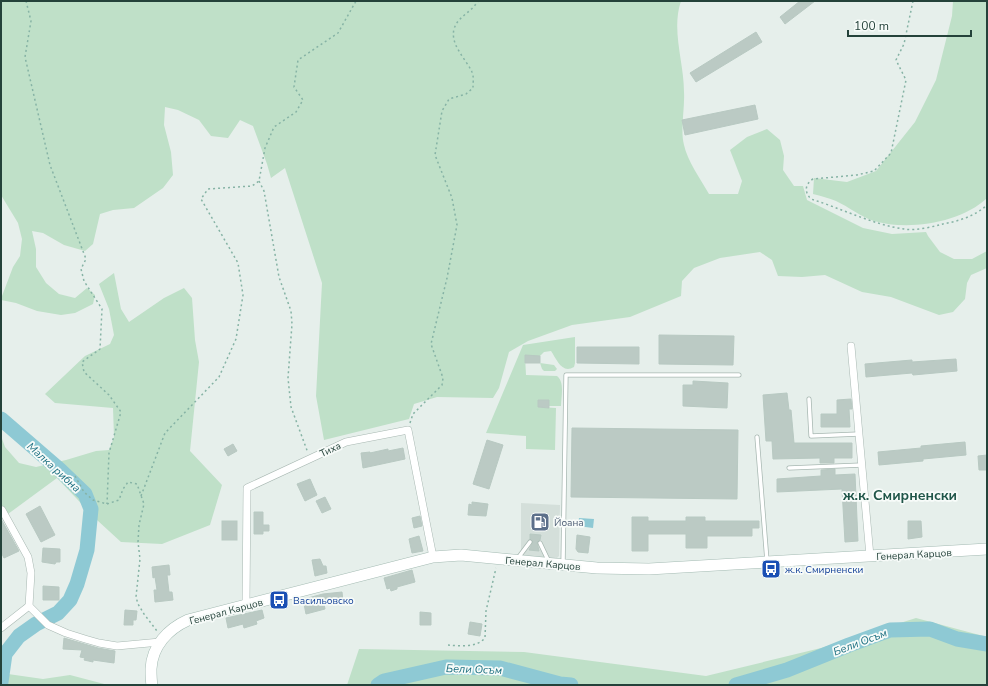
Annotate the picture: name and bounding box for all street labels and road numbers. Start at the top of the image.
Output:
street label: Тиха [318,439,343,461]
street label: Генерал Карцов [876,546,953,564]
street label: Генерал Карцов [505,554,582,574]
street label: Генерал Карцов [188,595,265,628]

